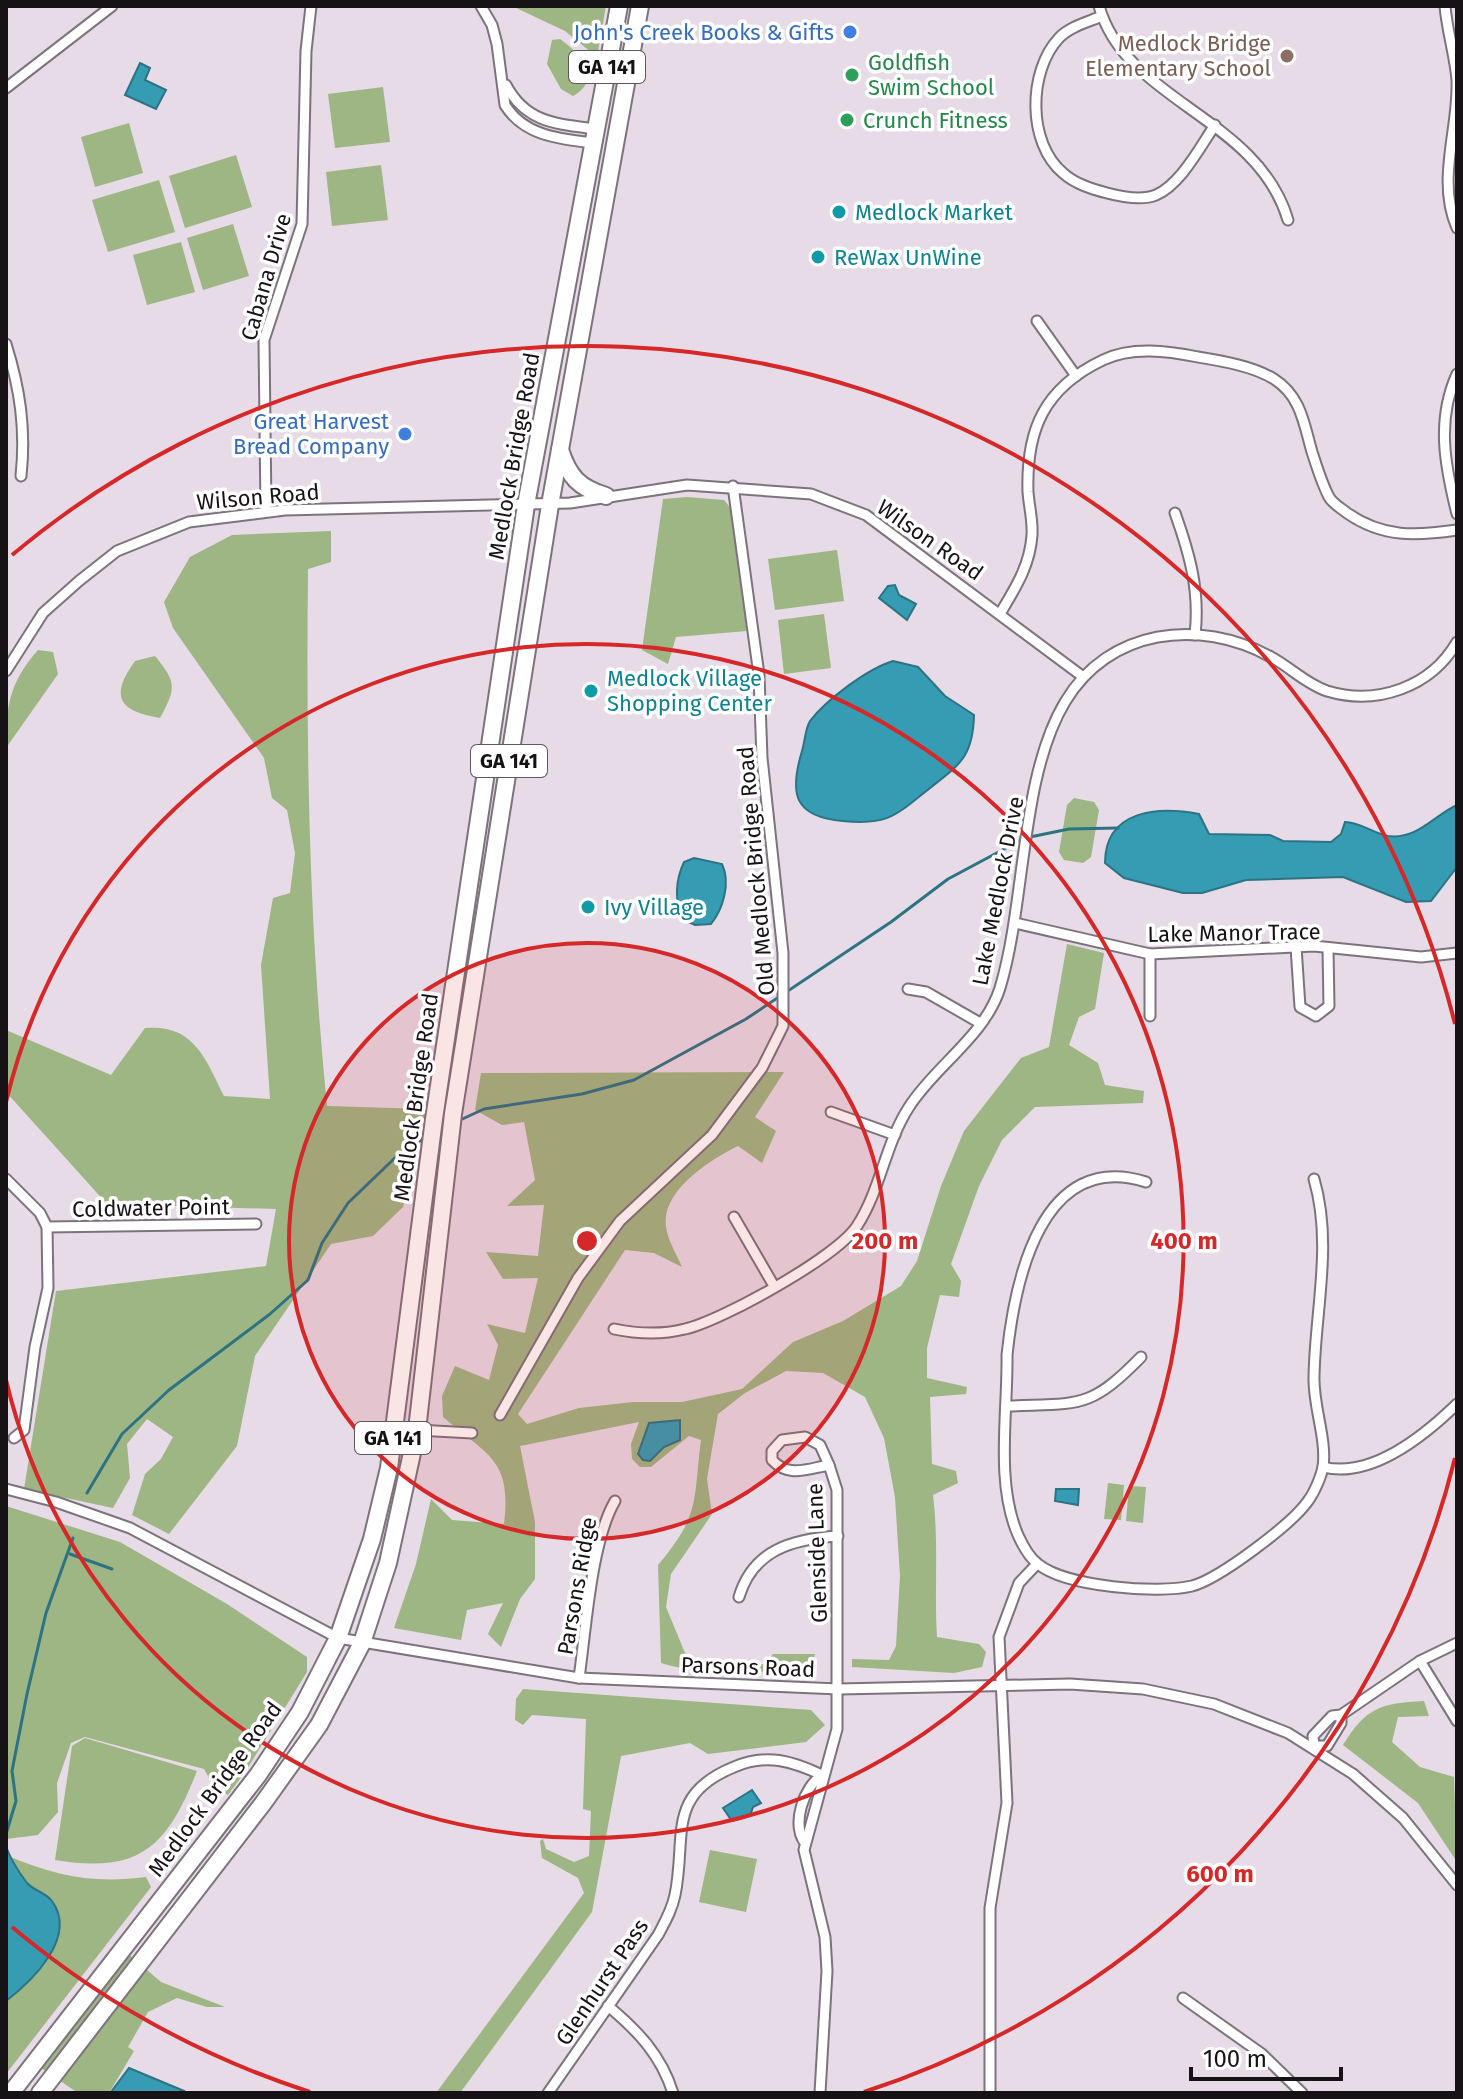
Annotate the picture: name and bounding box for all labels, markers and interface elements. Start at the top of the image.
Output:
place label: John's Creek Books & Gifts [573,19,834,46]
marker: John's Creek Books & Gifts [841,23,859,41]
place label: Medlock Bridge Elementary School [1085,30,1271,82]
marker: Medlock Bridge Elementary School [1278,47,1296,65]
place label: Goldfish Swim School [868,49,994,101]
road number: GA 141 [569,51,645,83]
marker: Goldfish Swim School [843,66,861,84]
place label: Crunch Fitness [863,107,1008,134]
marker: Crunch Fitness [838,111,856,129]
place label: Medlock Market [855,199,1013,226]
marker: Medlock Market [830,203,848,221]
street label: Cabana Drive [235,210,297,344]
place label: ReWax UnWine [834,244,982,271]
marker: ReWax UnWine [809,248,827,266]
street label: Medlock Bridge Road [482,350,546,562]
place label: Great Harvest Bread Company [233,408,389,460]
marker: Great Harvest Bread Company [396,425,414,443]
street label: Wilson Road [195,478,321,516]
street label: Wilson Road [872,494,988,586]
place label: Medlock Village Shopping Center [607,665,773,717]
marker: Medlock Village Shopping Center [582,682,600,700]
road number: GA 141 [471,745,547,777]
street label: Old Medlock Bridge Road [732,745,780,997]
street label: Lake Medlock Drive [966,794,1030,988]
place label: Ivy Village [604,894,704,921]
marker: Ivy Village [579,898,597,916]
street label: Lake Manor Trace [1147,918,1321,948]
street label: Medlock Bridge Road [388,991,444,1203]
street label: Coldwater Point [72,1193,230,1223]
centre of rings [573,1227,601,1255]
text: 200 m [852,1227,918,1255]
text: 400 m [1150,1227,1218,1255]
road number: GA 141 [355,1422,431,1454]
street label: Glenside Lane [801,1483,833,1623]
street label: Parsons Ridge [552,1515,602,1657]
street label: Parsons Road [680,1651,816,1683]
street label: Medlock Bridge Road [142,1696,288,1882]
text: 600 m [1186,1860,1254,1888]
street label: Glenhurst Pass [550,1914,654,2050]
scale bar [1191,2031,1341,2081]
text: 100 m [1203,2045,1267,2073]

